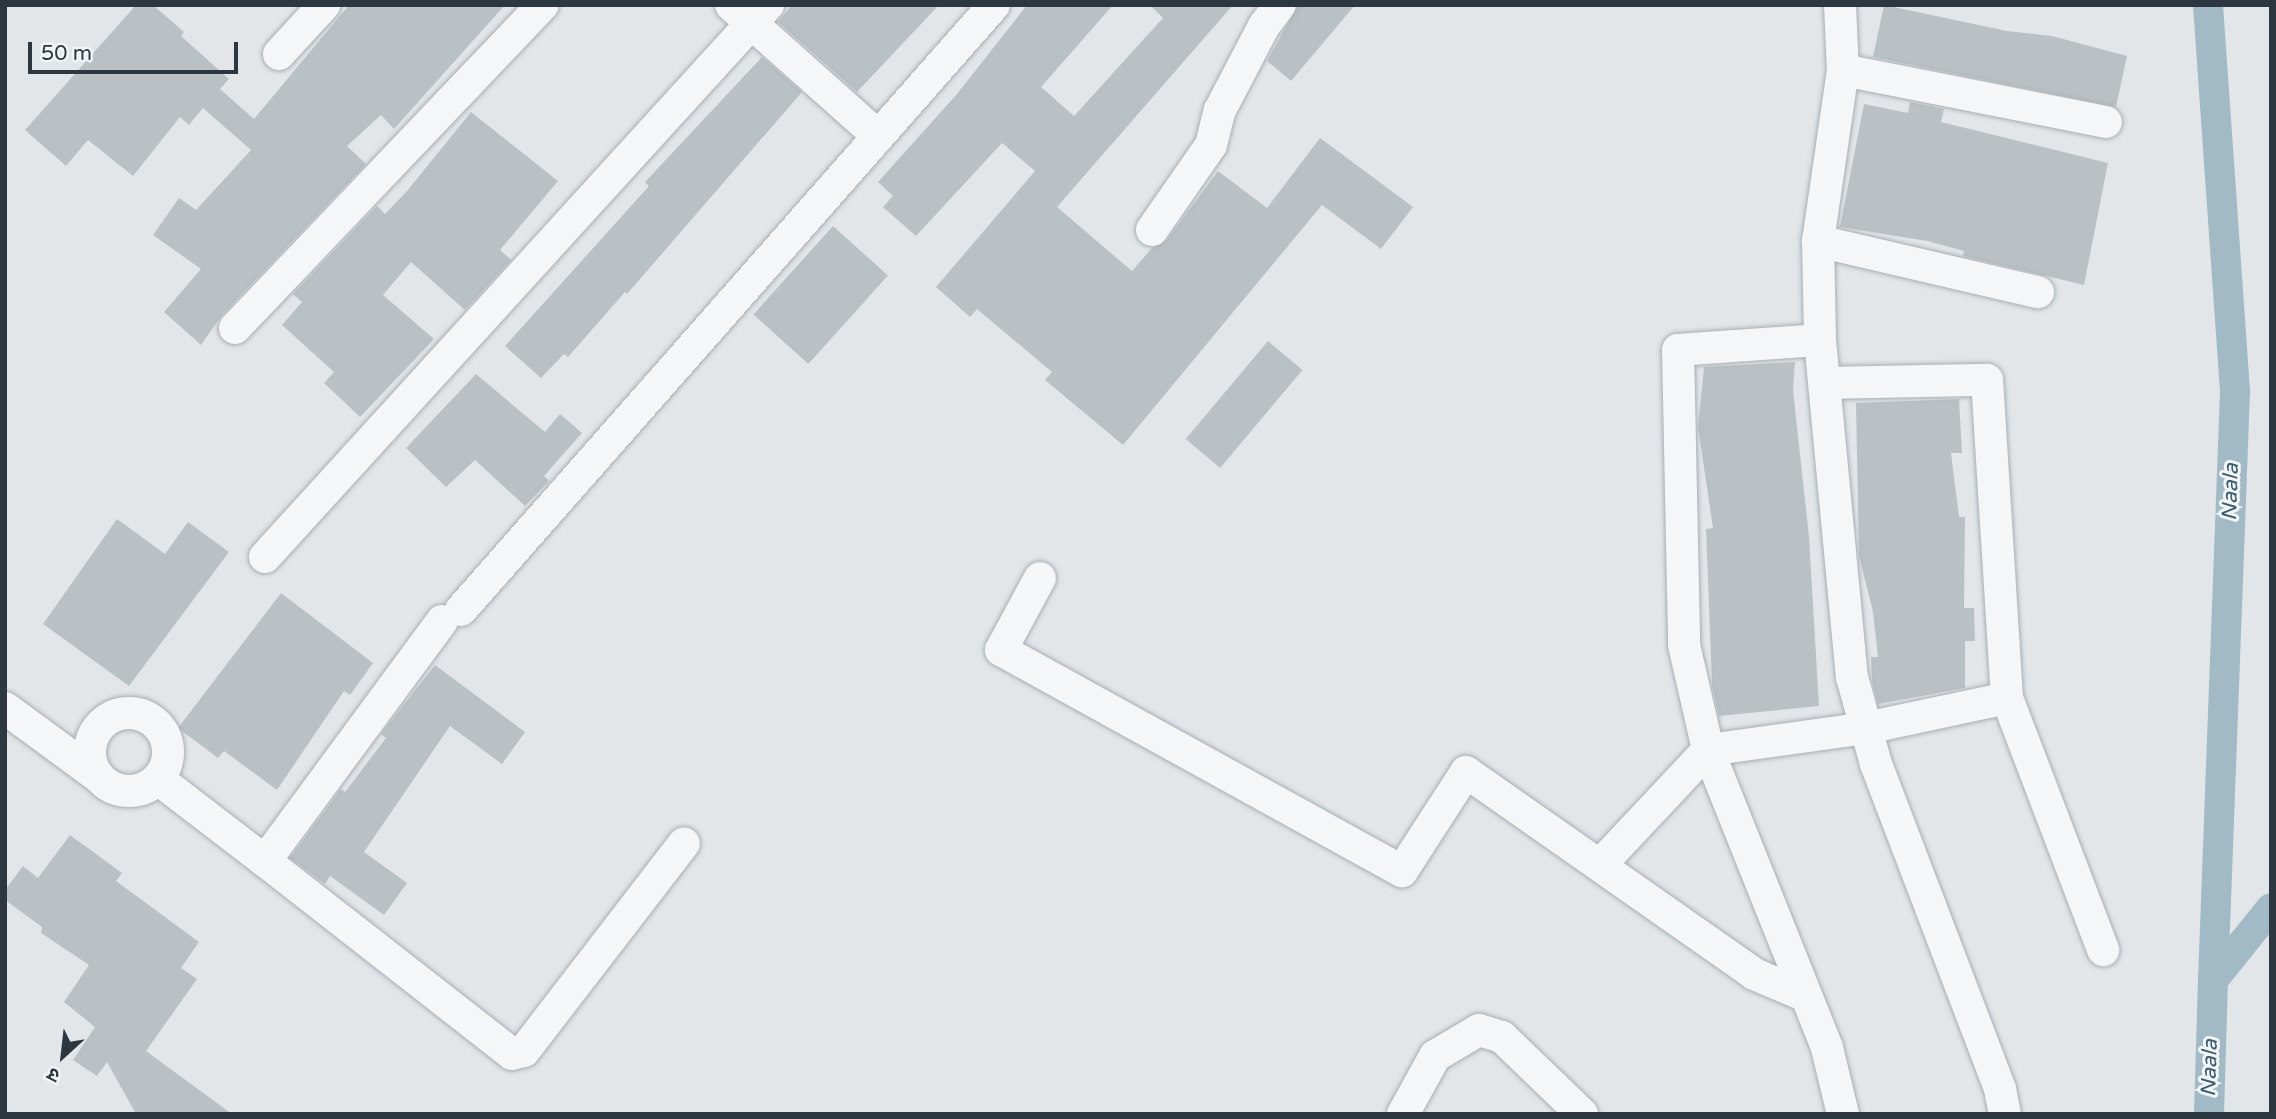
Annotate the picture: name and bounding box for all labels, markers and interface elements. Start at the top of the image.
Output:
scale bar [32,28,242,72]
text: 50 m [41,41,92,66]
water label: Naala [2217,463,2245,521]
north arrow [28,1021,98,1091]
water label: Naala [2196,1039,2224,1097]
text: उ [44,1062,63,1087]

